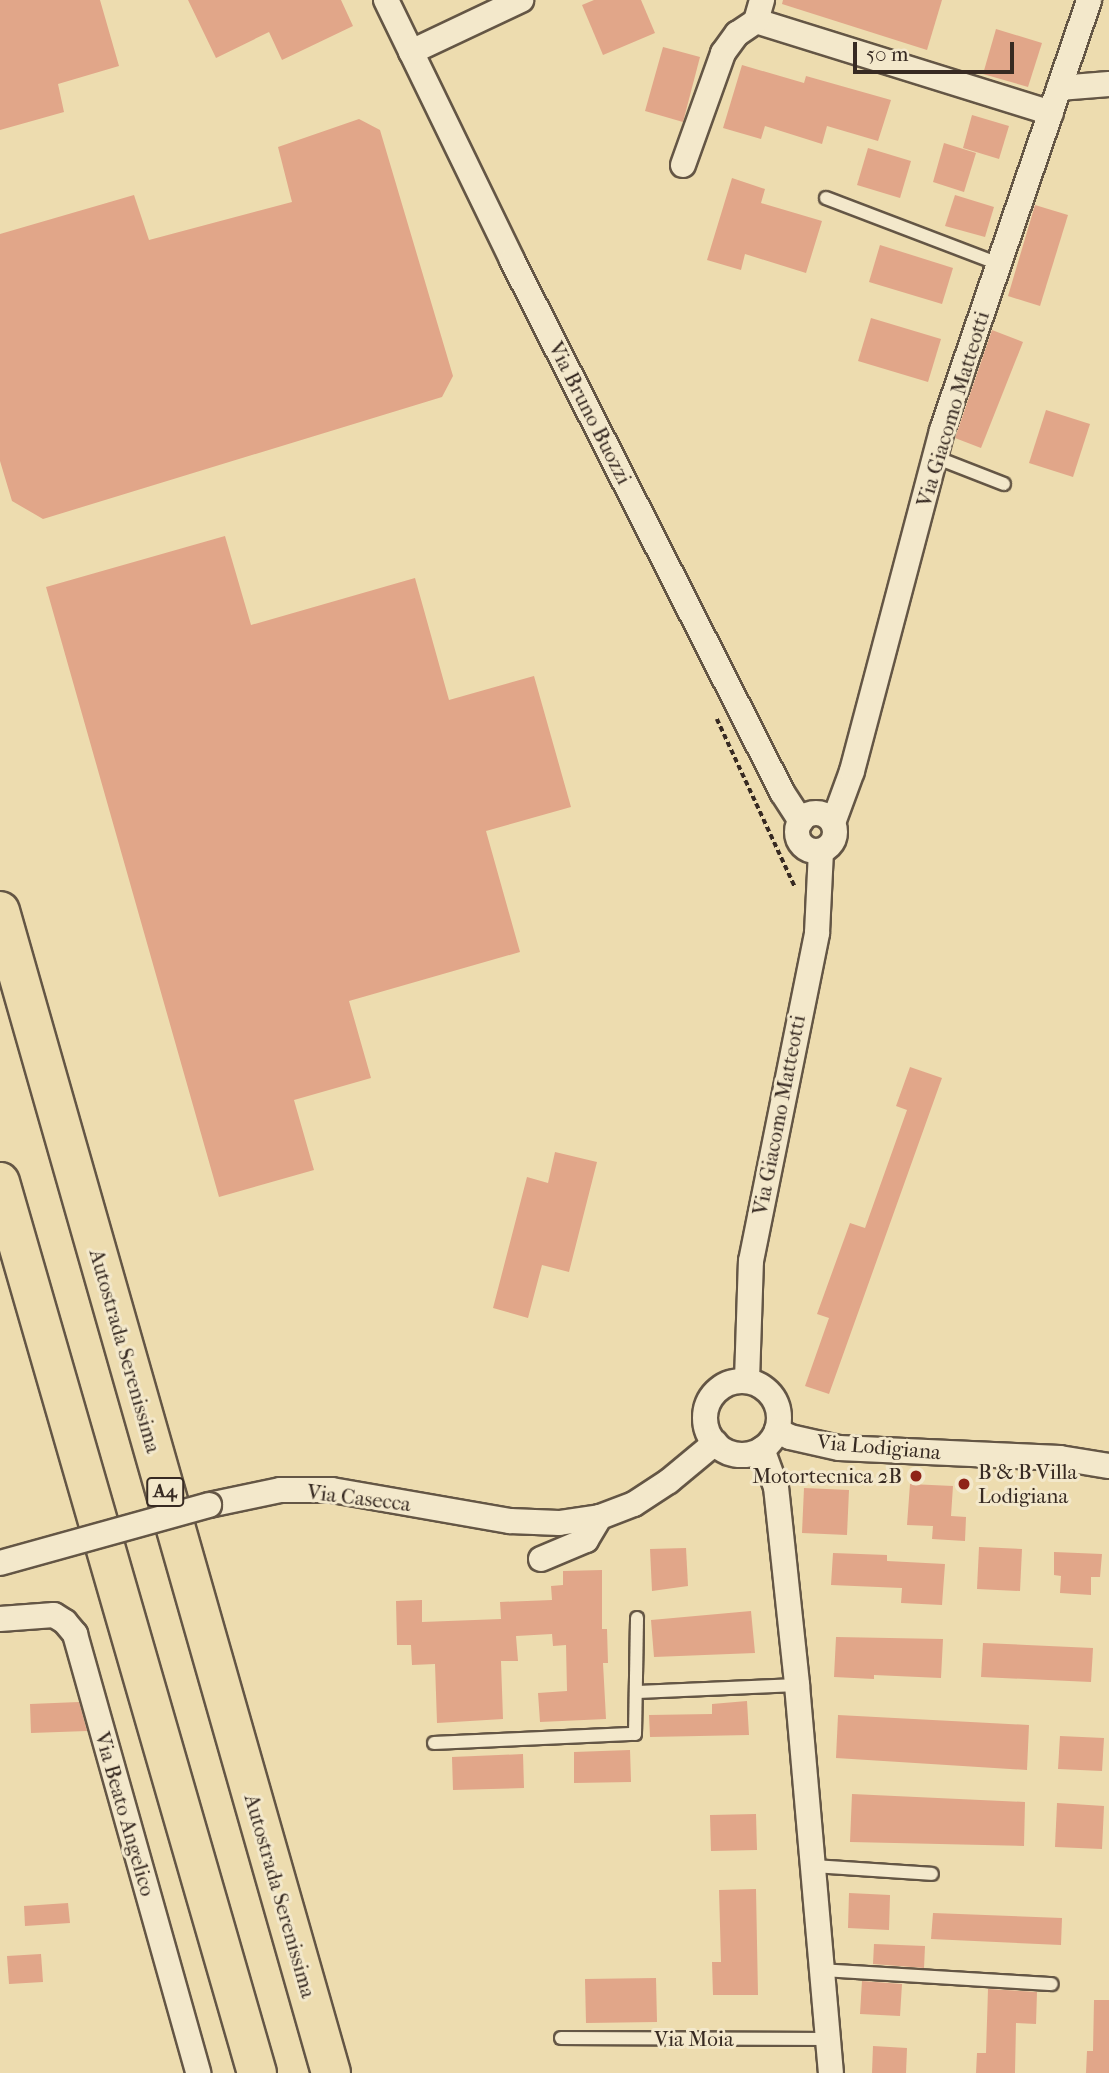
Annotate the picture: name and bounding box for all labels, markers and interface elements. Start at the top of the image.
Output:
scale bar [857,28,1018,72]
text: 50 m [866,42,909,66]
street label: Via Giacomo Matteotti [911,308,995,510]
street label: Via Bruno Buozzi [543,338,637,488]
street label: Via Giacomo Matteotti [747,1013,811,1217]
street label: Autostrada Serenissima [84,1246,166,1456]
street label: Via Lodigiana [816,1429,942,1465]
place label: B & B Villa Lodigiana [978,1459,1077,1509]
place label: Motortecnica 2B [752,1463,902,1489]
marker: Motortecnica 2B [908,1468,924,1484]
road number: A4 [146,1476,184,1508]
marker: B & B Villa Lodigiana [956,1476,972,1492]
street label: Via Casecca [306,1479,412,1517]
street label: Via Beato Angelico [90,1729,160,1899]
street label: Autostrada Serenissima [239,1791,321,2001]
street label: Via Moia [654,2026,734,2052]

